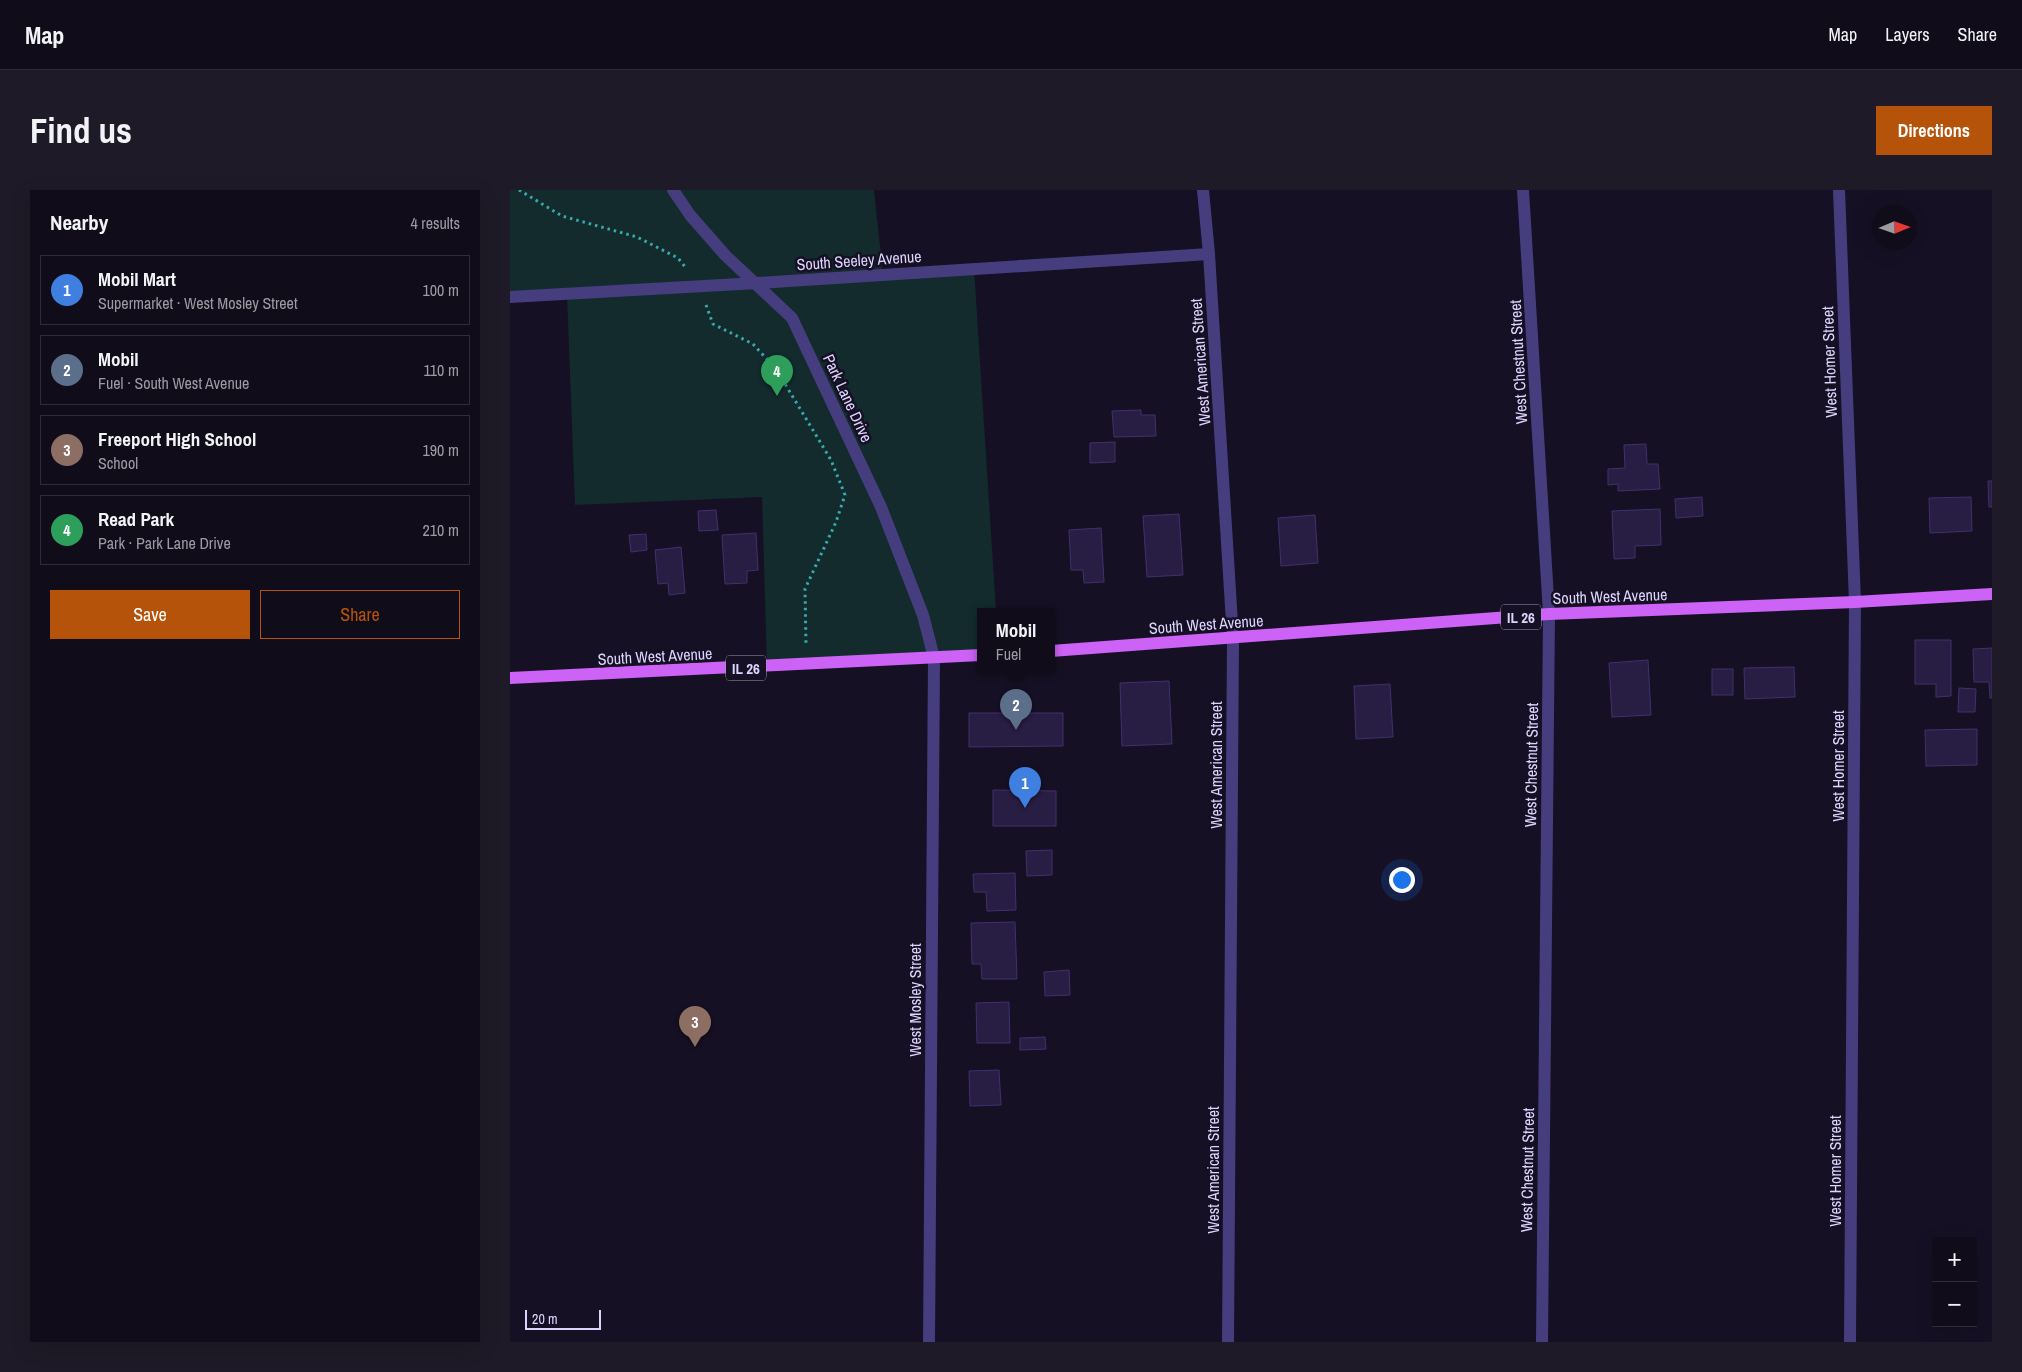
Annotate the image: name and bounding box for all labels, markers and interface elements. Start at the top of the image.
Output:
text: Map [25,19,64,51]
text: Map [1829,22,1857,47]
text: Layers [1885,22,1930,47]
text: Share [1958,22,1997,47]
button: Directions [1876,106,1992,155]
text: Find us [30,107,132,154]
north arrow [1872,205,1917,250]
text: Nearby [50,208,108,237]
text: 4 results [410,212,460,234]
street label: South Seeley Avenue [796,245,922,275]
text: Mobil Mart [98,266,176,292]
text: 1 [63,279,71,301]
text: 100 m [423,279,459,301]
text: Supermarket · West Mosley Street [98,292,298,314]
street label: West American Street [1185,297,1215,426]
street label: West Chestnut Street [1504,299,1532,425]
street label: West Homer Street [1816,306,1842,418]
text: Mobil [98,346,139,372]
street label: Park Lane Drive [818,350,878,446]
pin: 4 [761,355,793,396]
text: 2 [63,359,71,381]
text: 110 m [423,359,459,381]
text: Fuel · South West Avenue [98,372,249,394]
text: Freeport High School [98,426,256,452]
text: 3 [63,439,71,461]
text: 190 m [423,439,459,461]
text: School [98,452,138,474]
text: Read Park [98,506,174,532]
text: 4 [63,519,71,541]
text: 210 m [423,519,459,541]
text: Park · Park Lane Drive [98,532,231,554]
street label: South West Avenue [1552,583,1668,609]
button: Save [50,590,250,639]
button: Share [260,590,460,639]
road number: IL 26 [1501,604,1541,630]
popup [977,608,1055,673]
street label: South West Avenue [1148,609,1264,639]
text: Mobil [996,617,1036,643]
street label: South West Avenue [597,642,713,670]
text: Fuel [996,643,1021,665]
road number: IL 26 [726,656,766,680]
pin: 2 [1000,689,1032,730]
street label: West American Street [1205,701,1227,829]
street label: West Chestnut Street [1519,702,1543,827]
street label: West Homer Street [1827,710,1849,822]
pin: 1 [1009,767,1041,808]
your location [1389,867,1415,893]
street label: West Mosley Street [904,943,926,1057]
pin: 3 [679,1006,711,1047]
street label: West American Street [1202,1106,1224,1234]
street label: West Chestnut Street [1515,1107,1539,1232]
street label: West Homer Street [1824,1115,1846,1227]
map controls [1932,1237,1977,1327]
button: + [1932,1237,1977,1282]
button: − [1932,1282,1977,1327]
scale bar [525,1307,601,1330]
text: 20 m [532,1310,558,1328]

